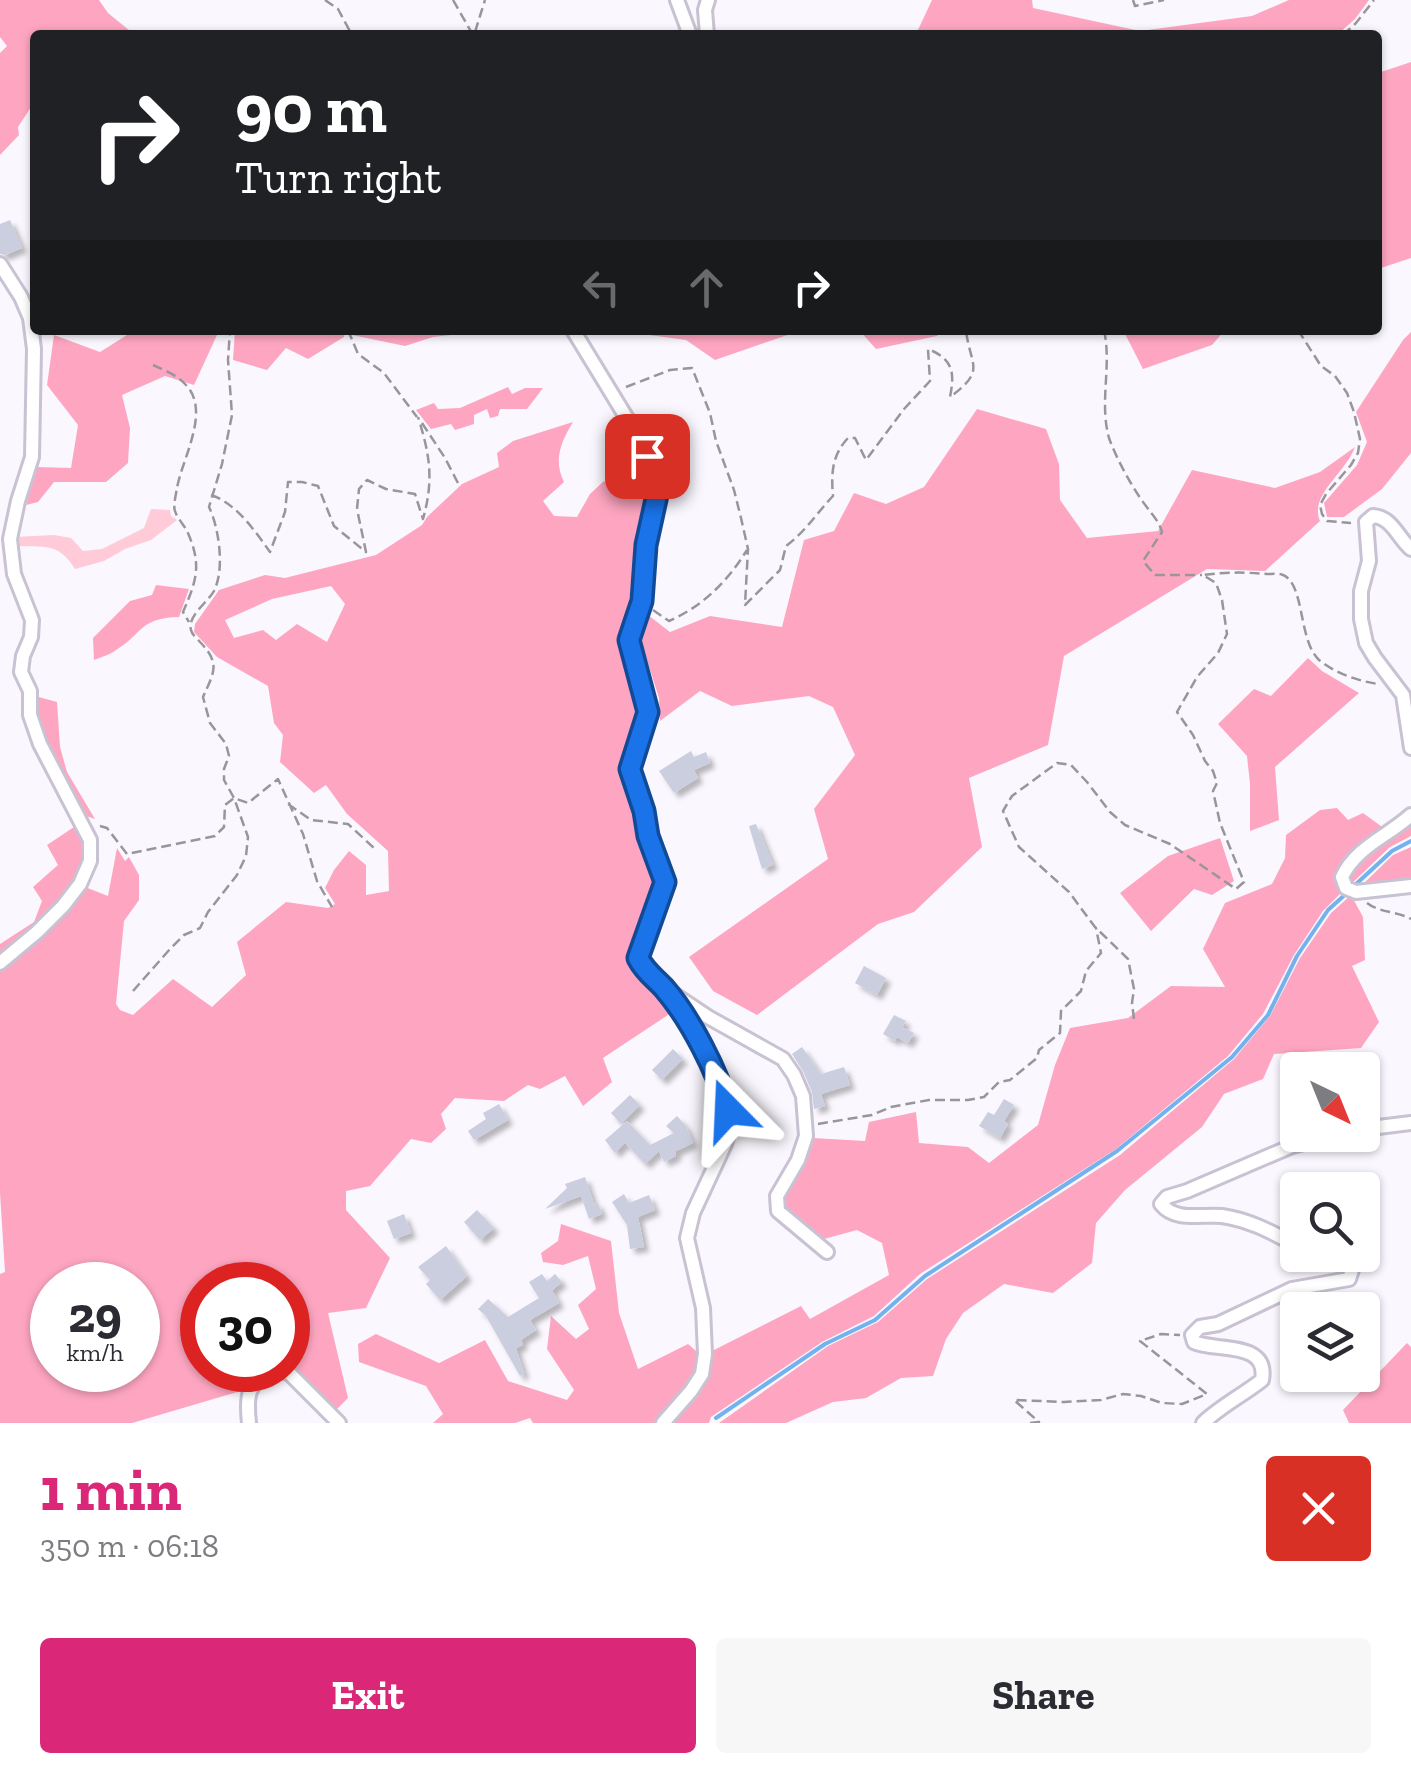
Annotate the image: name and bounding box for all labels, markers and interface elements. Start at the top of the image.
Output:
text: 90 m [235,66,387,150]
icon: right [70,70,200,200]
text: Turn right [235,151,441,205]
icon: left [574,260,629,315]
icon: ahead [679,260,734,315]
icon: right [784,260,839,315]
pin [605,414,690,499]
icon: arrive [620,429,675,484]
north arrow [1280,1052,1380,1152]
map controls [1280,1052,1380,1392]
position arrow [676,1058,780,1162]
button: search [1280,1172,1380,1272]
speed limit sign: 30 [180,1262,310,1392]
text: 29 [68,1285,122,1345]
button: layers [1280,1292,1380,1392]
text: km/h [66,1337,124,1367]
text: 1 min [40,1453,182,1525]
button: close [1266,1456,1371,1561]
text: 350 m · 06:18 [40,1527,219,1565]
button: Exit [40,1638,696,1753]
button: Share [716,1638,1371,1753]

